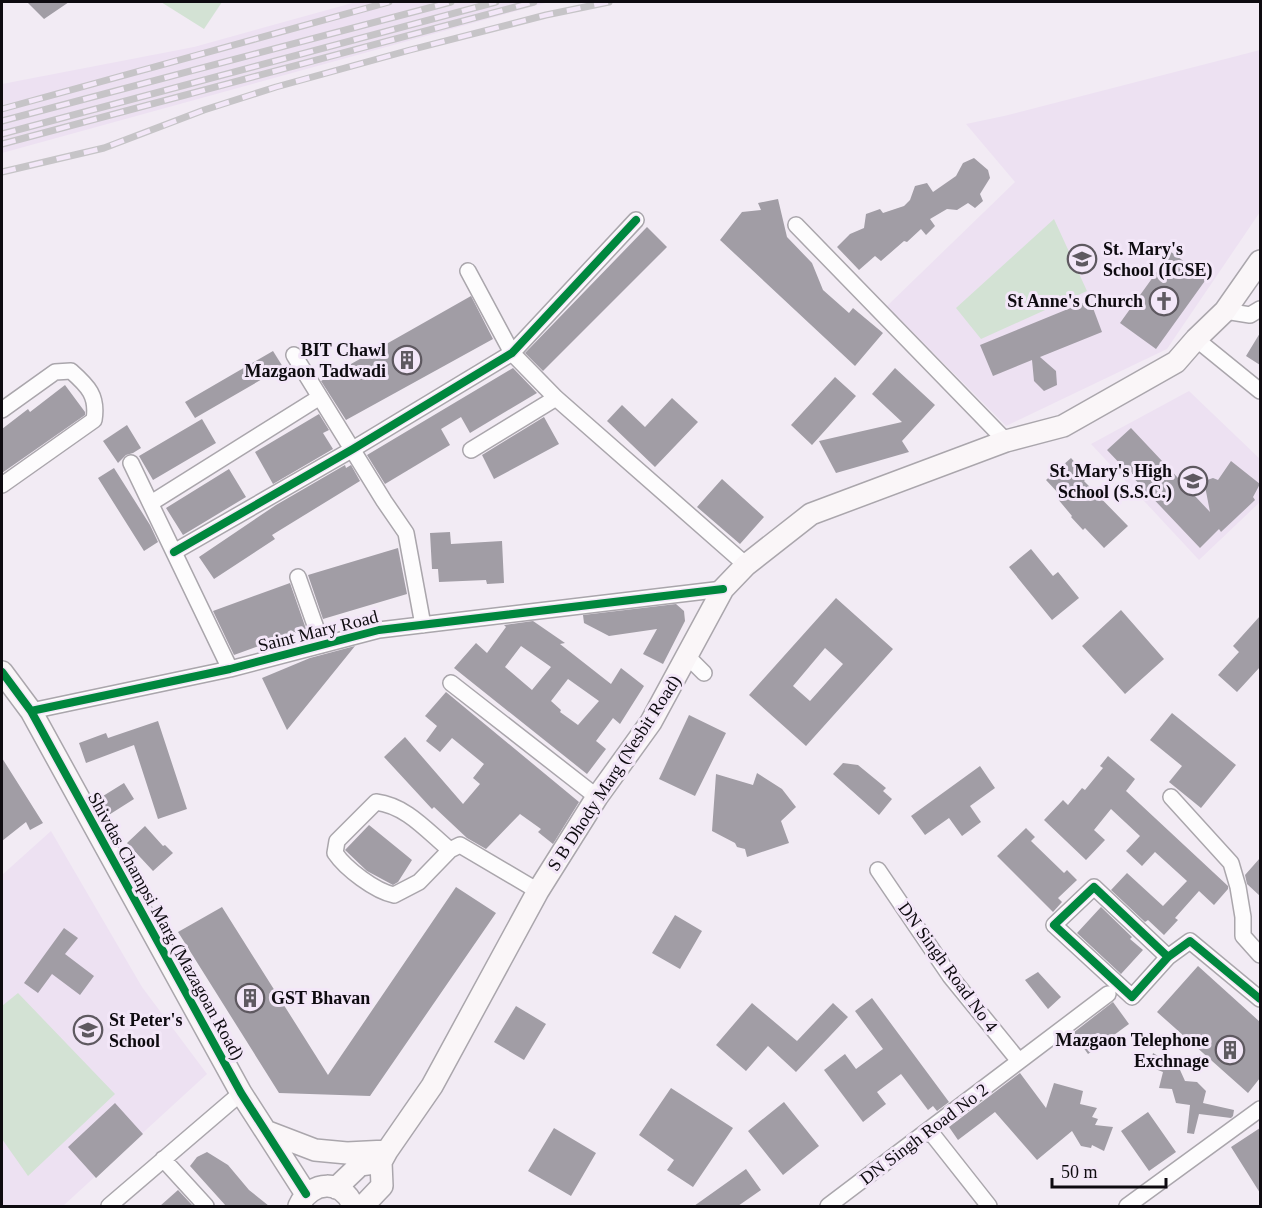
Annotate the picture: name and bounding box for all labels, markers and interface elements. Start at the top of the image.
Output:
place label: St. Mary's School (ICSE) [1103,239,1213,281]
school or university icon: St. Mary's School (ICSE) [1066,243,1098,275]
church icon: St Anne's Church [1148,285,1180,317]
place label: St Anne's Church [1007,291,1143,311]
place label: BIT Chawl Mazgaon Tadwadi [244,340,386,381]
building icon: BIT Chawl Mazgaon Tadwadi [391,344,423,376]
place label: St. Mary's High School (S.S.C.) [1049,461,1172,503]
school or university icon: St. Mary's High School (S.S.C.) [1177,465,1209,497]
street label: Saint Mary Road [256,606,380,656]
street label: S B Dhody Marg (Nesbit Road) [543,671,686,875]
street label: Shivdas Champsi Marg (Mazagoan Road) [83,789,248,1064]
street label: DN Singh Road No 4 [894,898,1002,1036]
building icon: GST Bhavan [234,982,266,1014]
place label: GST Bhavan [271,988,370,1008]
place label: St Peter's School [109,1010,182,1051]
school or university icon: St Peter's School [72,1014,104,1046]
place label: Mazgaon Telephone Exchnage [1055,1030,1209,1071]
building icon: Mazgaon Telephone Exchnage [1214,1034,1246,1066]
street label: DN Singh Road No 2 [856,1079,992,1189]
scale bar [1052,1151,1166,1189]
text: 50 m [1061,1162,1098,1182]

